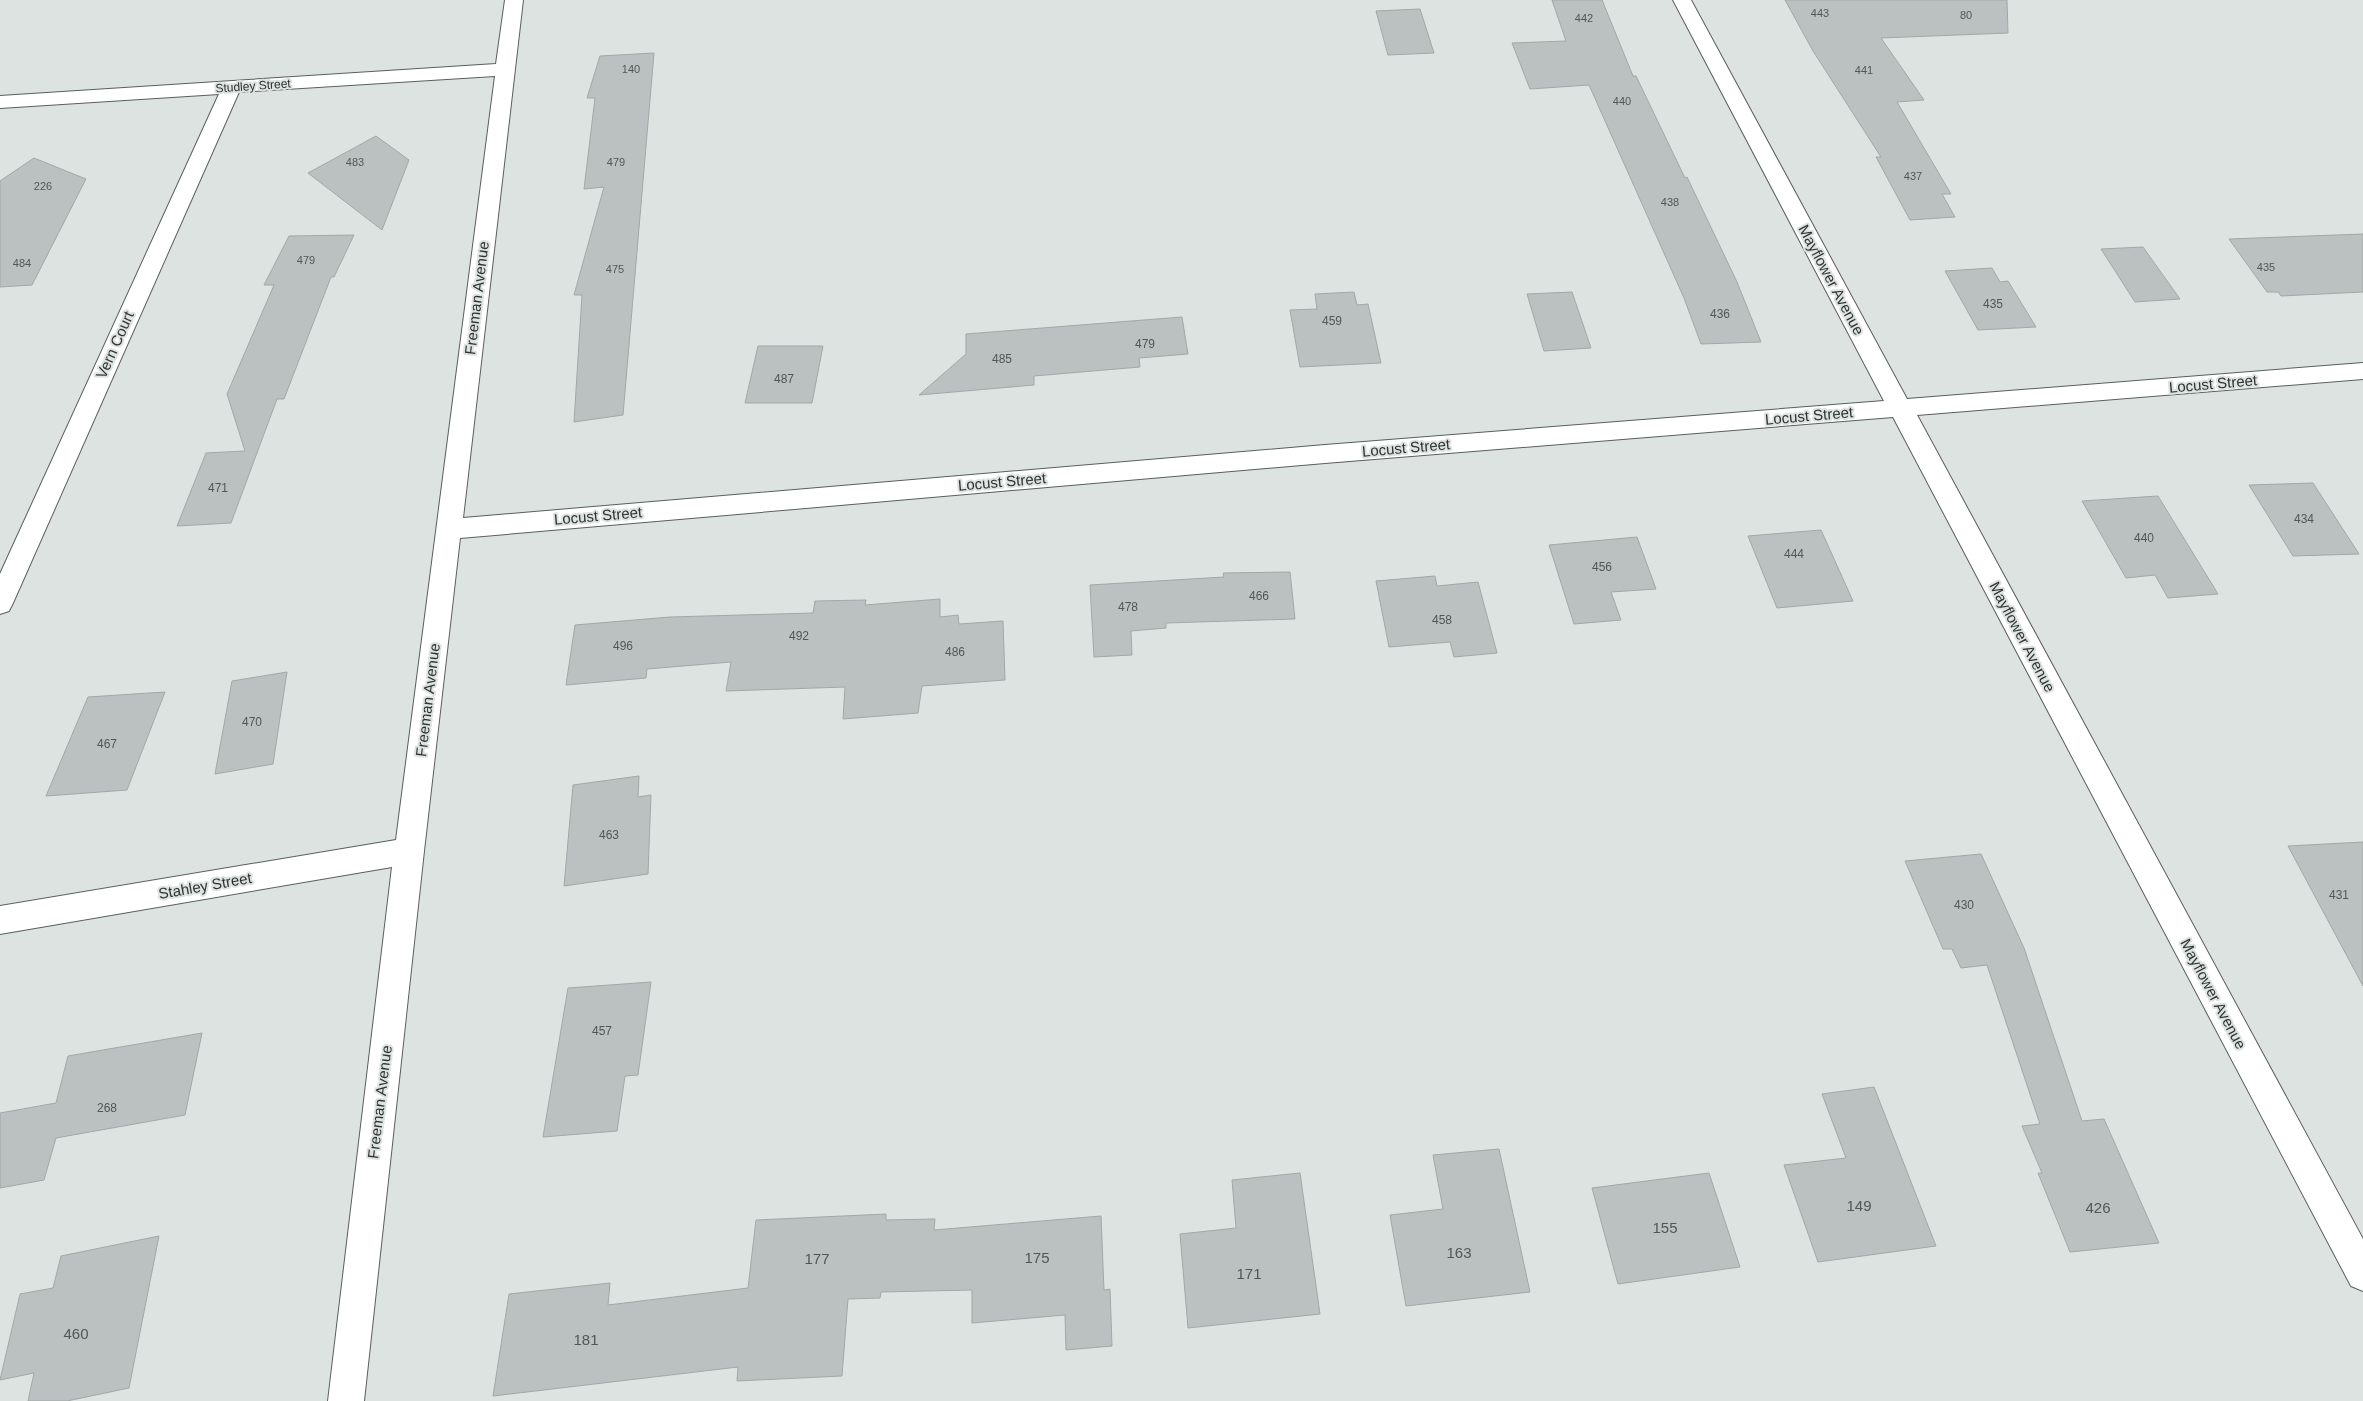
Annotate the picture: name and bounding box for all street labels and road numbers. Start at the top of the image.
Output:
street label: Studley Street [215,76,292,96]
street label: Mayflower Avenue [1795,222,1868,338]
street label: Freeman Avenue [461,240,492,356]
street label: Vern Court [92,308,137,381]
street label: Locust Street [2168,371,2259,396]
street label: Locust Street [1764,403,1855,428]
street label: Locust Street [1361,435,1452,460]
street label: Locust Street [957,469,1048,494]
street label: Locust Street [553,503,644,528]
street label: Mayflower Avenue [1986,579,2059,695]
street label: Freeman Avenue [412,642,443,758]
street label: Stahley Street [157,869,254,902]
street label: Mayflower Avenue [2177,936,2250,1052]
street label: Freeman Avenue [364,1044,395,1160]

